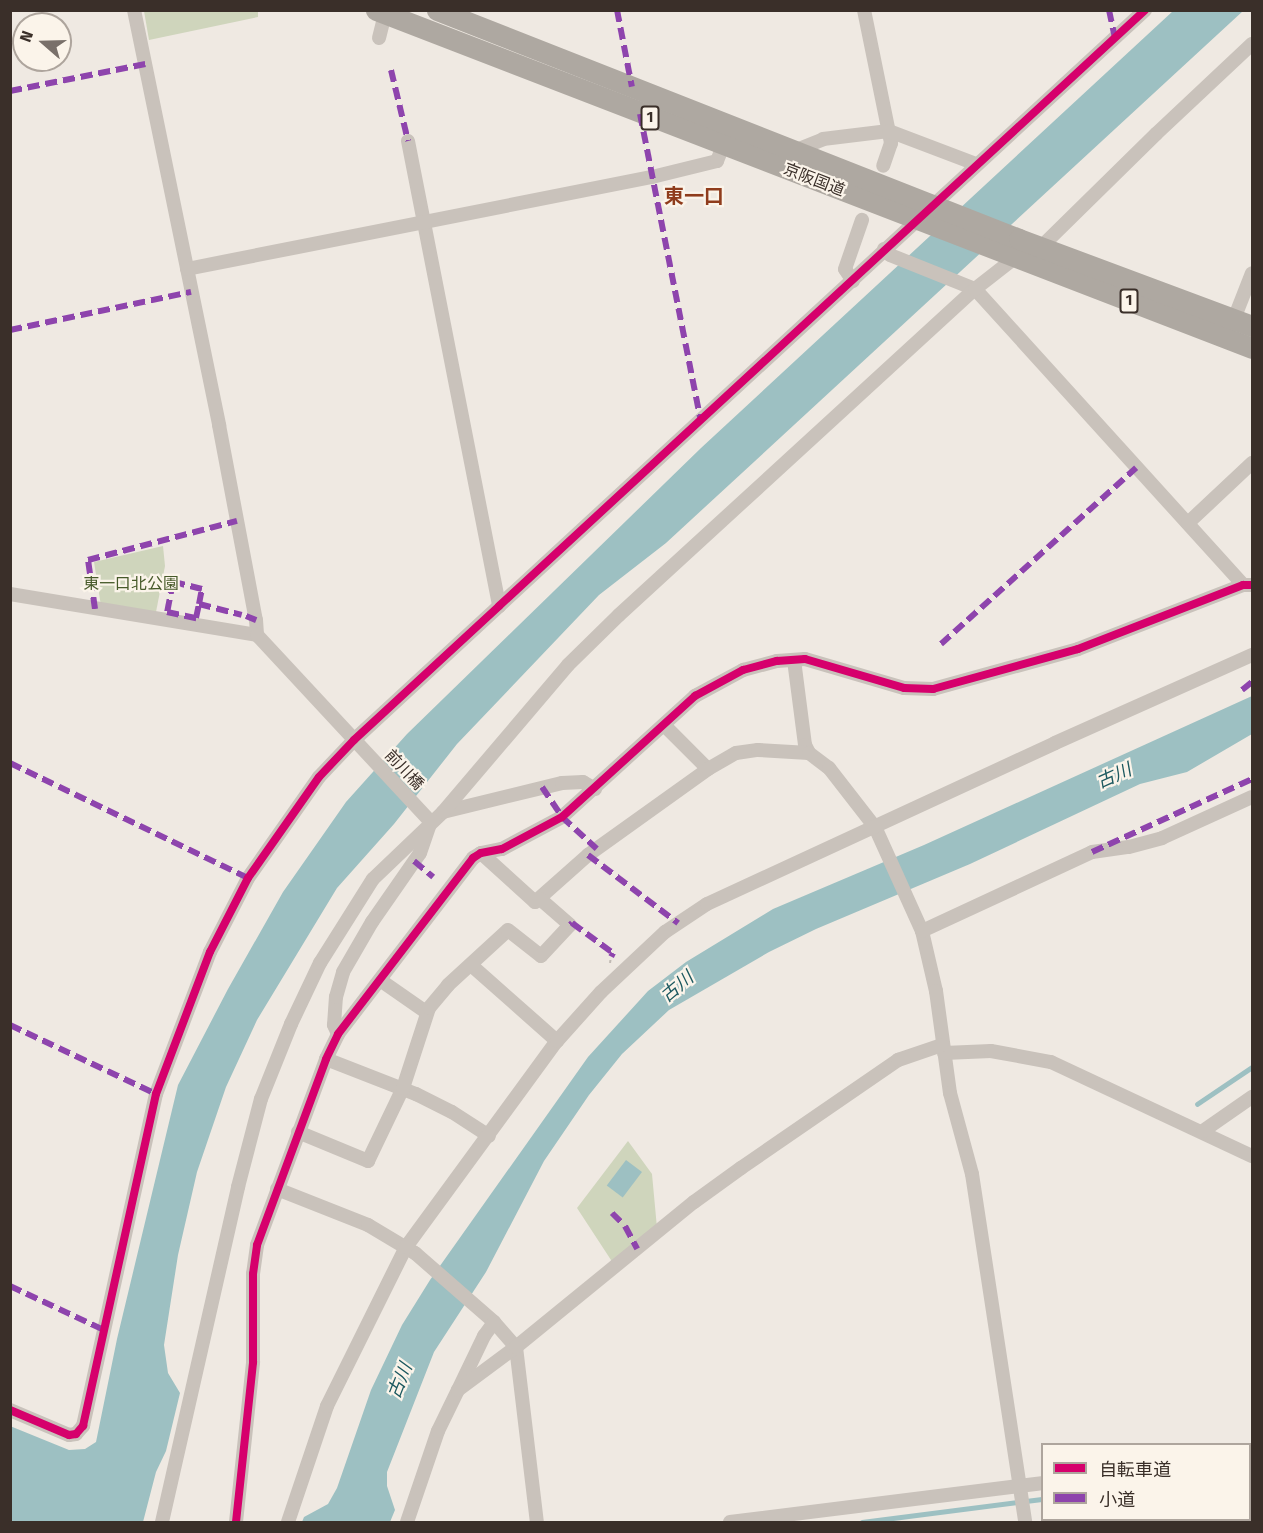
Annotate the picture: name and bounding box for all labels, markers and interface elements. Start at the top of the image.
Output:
north arrow [12,12,72,72]
text: N [16,28,37,45]
road number: 1 [640,106,660,130]
street label: 京阪国道 [781,160,847,200]
district label: 東一口 [664,184,724,208]
road number: 1 [1118,289,1140,313]
park label: 東一口北公園 [83,574,179,594]
street label: 前川橋 [381,746,427,794]
water label: 古川 [1093,759,1135,793]
water label: 古川 [656,967,698,1007]
water label: 古川 [383,1360,417,1402]
legend [1041,1443,1251,1521]
text: 自転車道 [1099,1459,1171,1481]
text: 小道 [1099,1489,1135,1511]

